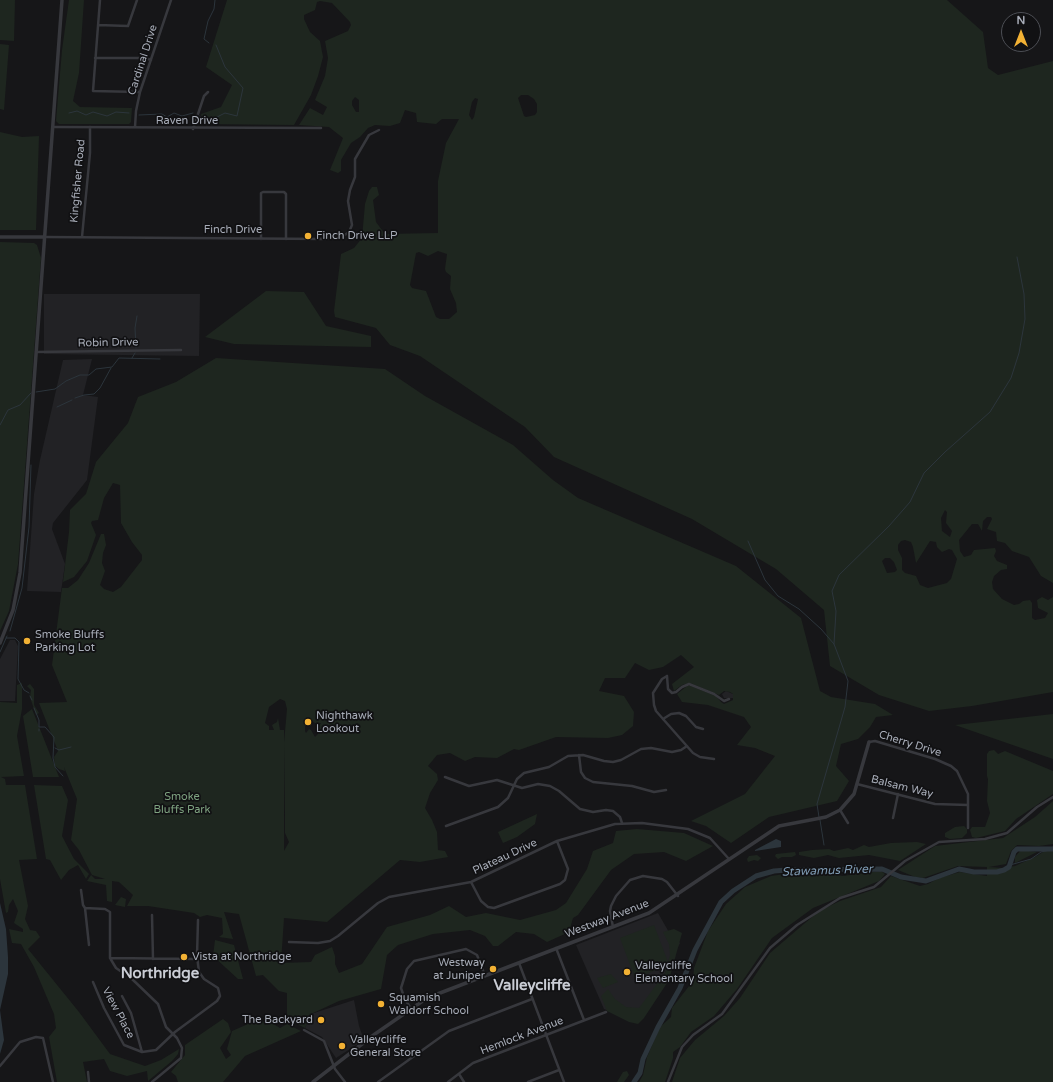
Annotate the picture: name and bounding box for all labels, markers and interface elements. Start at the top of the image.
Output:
north arrow [1001,12,1041,52]
text: N [1017,14,1025,27]
street label: Cardinal Drive [125,23,161,97]
street label: Raven Drive [156,114,218,128]
street label: Kingfisher Road [68,139,88,223]
street label: Finch Drive [204,223,262,237]
place label: Finch Drive LLP [316,229,397,243]
marker: Finch Drive LLP [303,231,313,241]
street label: Robin Drive [77,336,139,350]
place label: Smoke Bluffs Parking Lot [35,628,104,654]
marker: Smoke Bluffs Parking Lot [22,636,32,646]
place label: Nighthawk Lookout [316,709,373,735]
marker: Nighthawk Lookout [303,717,313,727]
street label: Cherry Drive [877,728,943,760]
street label: Balsam Way [870,773,934,801]
park label: Smoke Bluffs Park [153,790,211,816]
street label: Plateau Drive [471,836,539,878]
water label: Stawamus River [781,862,873,880]
street label: Westway Avenue [563,897,651,941]
place label: Vista at Northridge [192,950,291,964]
marker: Vista at Northridge [179,952,189,962]
place label: Westway at Juniper [433,956,485,982]
place label: Valleycliffe Elementary School [635,959,733,985]
marker: Westway at Juniper [488,964,498,974]
district label: Northridge [121,965,199,983]
marker: Valleycliffe Elementary School [622,967,632,977]
district label: Valleycliffe [494,977,570,995]
street label: View Place [99,985,137,1041]
place label: Squamish Waldorf School [389,991,469,1017]
marker: Squamish Waldorf School [376,999,386,1009]
place label: The Backyard [242,1013,313,1027]
street label: Hemlock Avenue [479,1014,565,1058]
marker: The Backyard [316,1015,326,1025]
place label: Valleycliffe General Store [350,1033,421,1059]
marker: Valleycliffe General Store [337,1041,347,1051]

